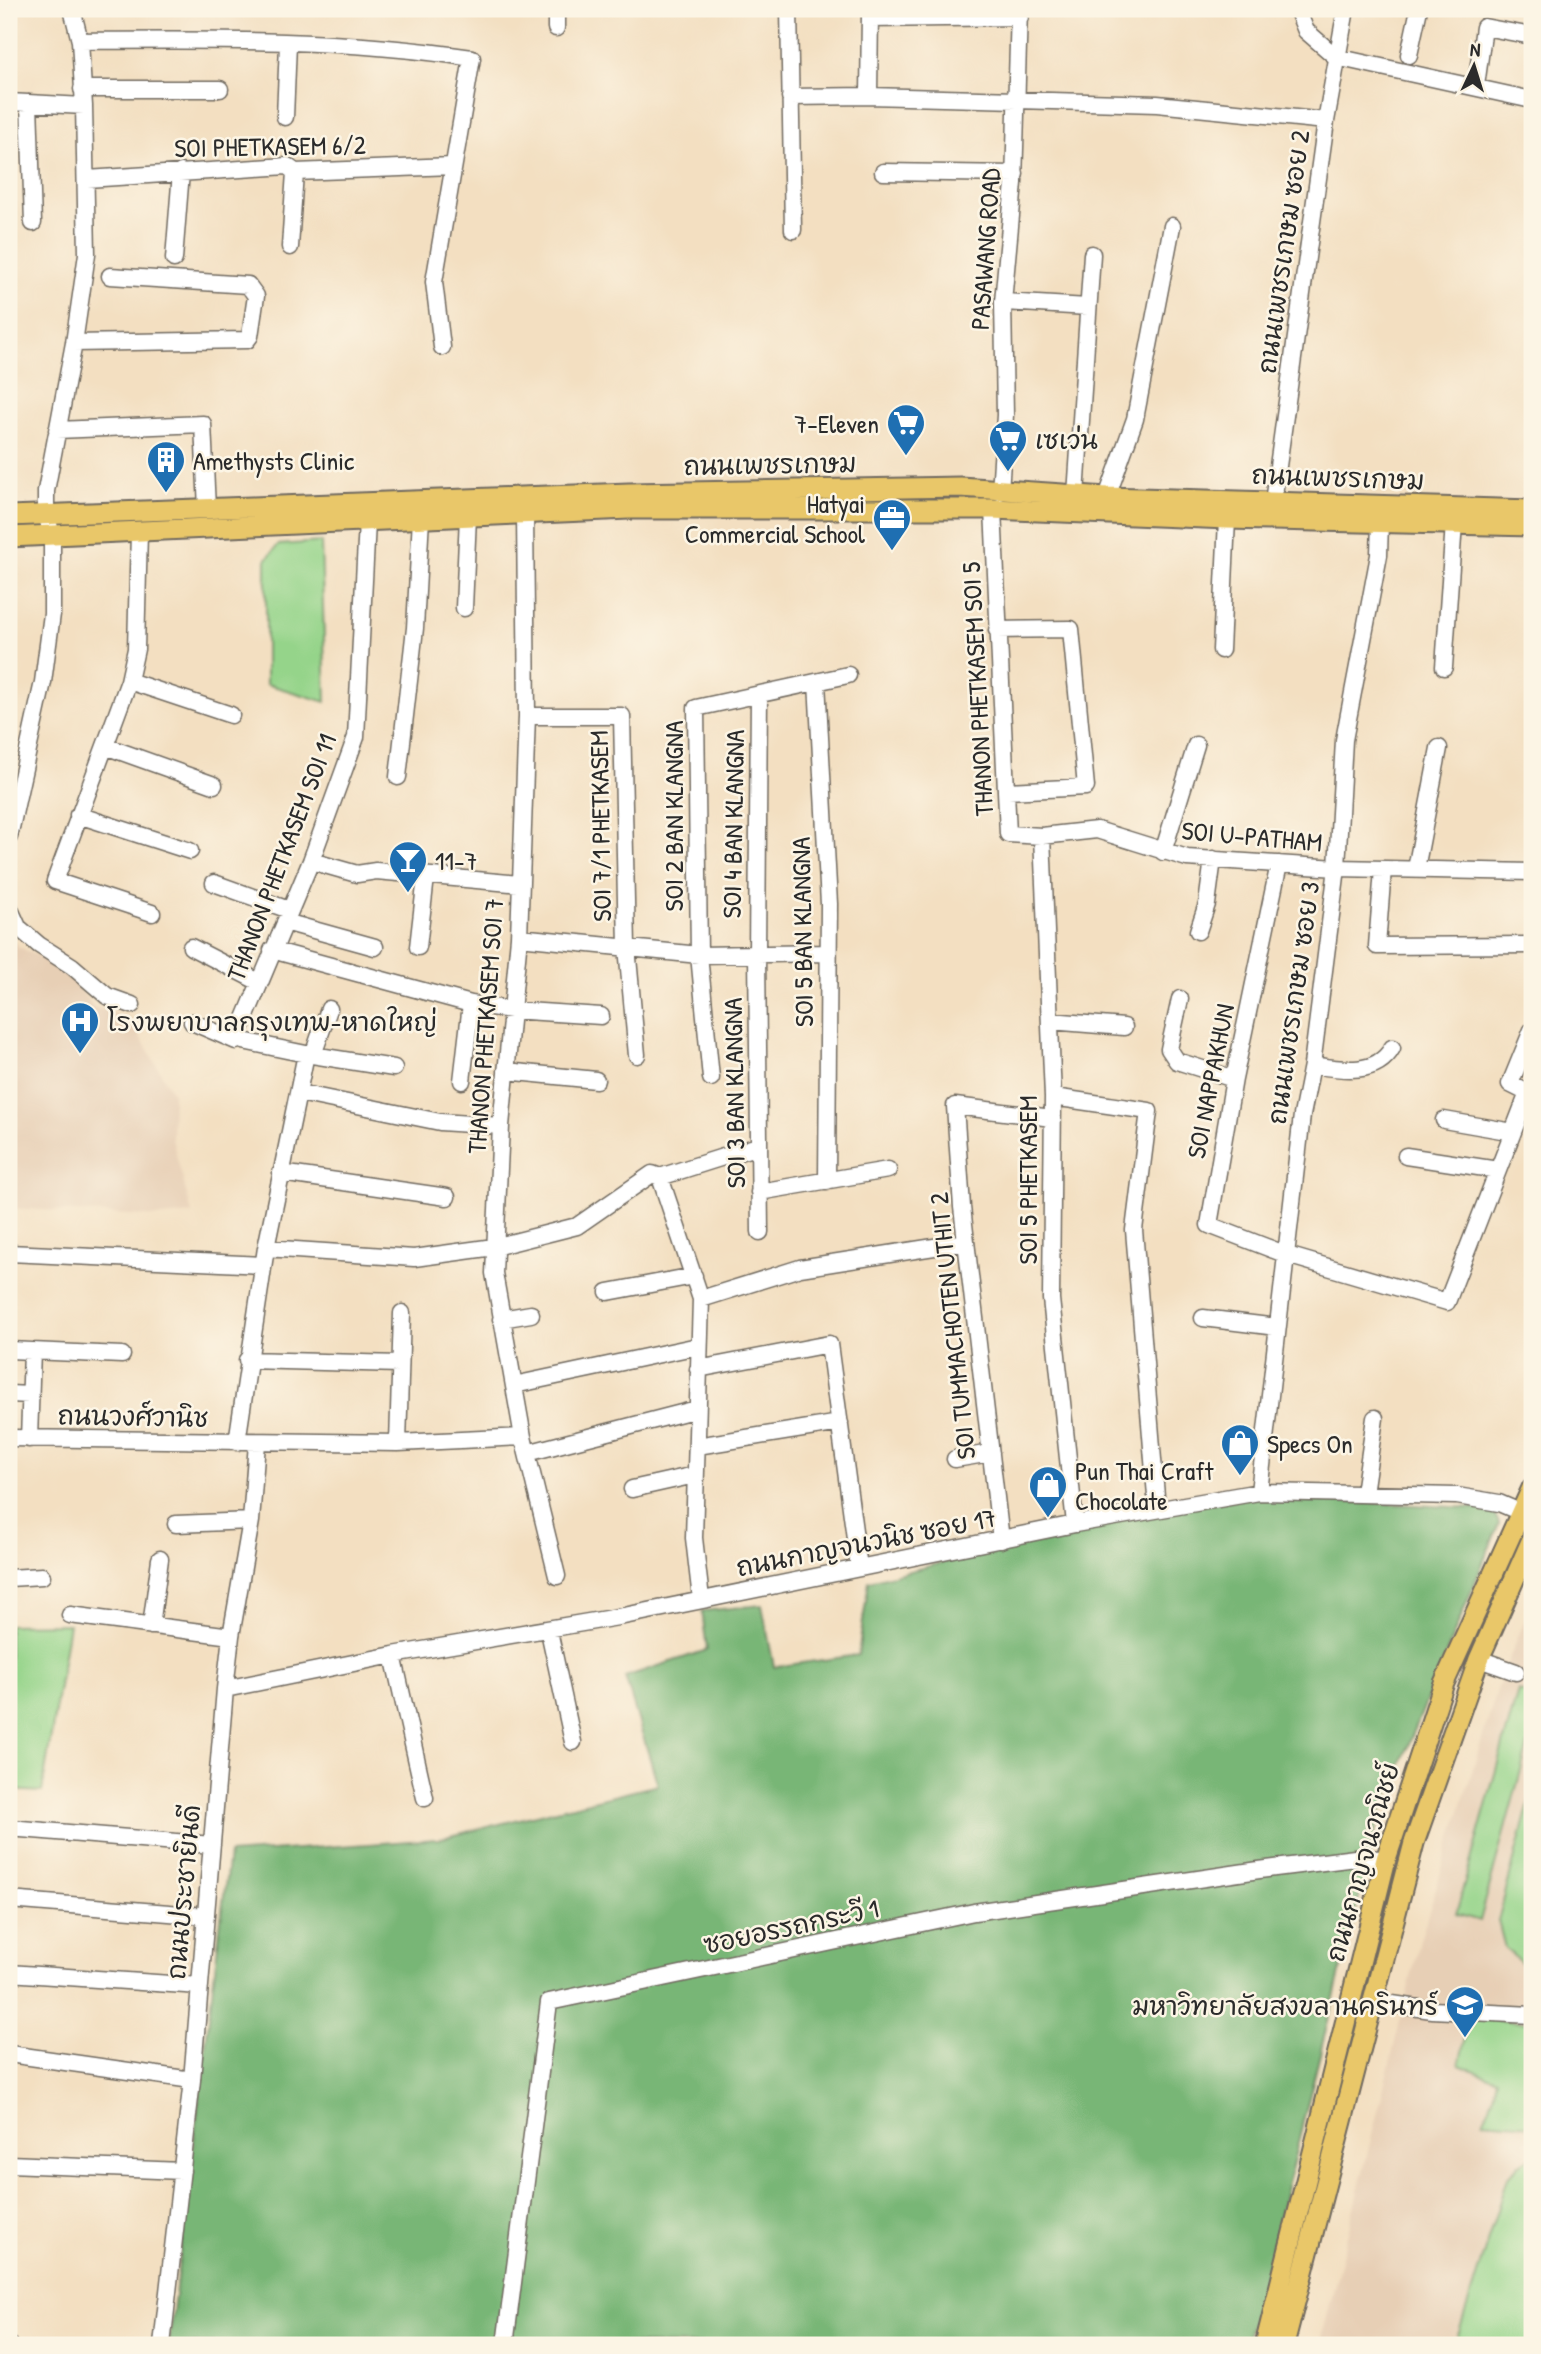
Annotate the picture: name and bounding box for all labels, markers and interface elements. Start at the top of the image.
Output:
north arrow [1440,32,1510,102]
text: N [1469,36,1481,62]
street label: SOI PHETKASEM 6/2 [174,127,366,165]
street label: ถนนเพชรเกษม ซอย 2 [1249,128,1317,376]
street label: PASAWANG ROAD [962,166,1008,331]
supermarket icon: 7-Eleven [885,402,927,457]
place label: 7-Eleven [794,406,879,441]
supermarket icon: เซเว่น [987,418,1029,473]
place label: เซเว่น [1035,422,1098,457]
building icon: Amethysts Clinic [145,439,187,494]
place label: Amethysts Clinic [193,443,354,478]
street label: ถนนเพชรเกษม [683,445,857,483]
street label: ถนนเพชรเกษม [1251,456,1425,498]
place label: Hatyai Commercial School [685,486,865,551]
office icon: Hatyai Commercial School [871,497,913,552]
street label: THANON PHETKASEM SOI 5 [953,561,1001,817]
street label: SOI 2 BAN KLANGNA [656,720,691,912]
street label: THANON PHETKASEM SOI 11 [218,728,344,986]
street label: SOI 4 BAN KLANGNA [714,729,752,919]
street label: SOI 7/1 PHETKASEM [581,730,619,922]
street label: SOI U-PATHAM [1180,812,1324,860]
street label: SOI 5 BAN KLANGNA [783,836,821,1027]
bar icon: 11-7 [387,839,429,894]
place label: 11-7 [435,843,477,878]
street label: ถนนเพชรเกษม ซอย 3 [1259,879,1327,1127]
street label: THANON PHETKASEM SOI 7 [459,897,511,1155]
street label: SOI 3 BAN KLANGNA [715,997,753,1189]
hospital icon: โรงพยาบาลกรุงเทพ-หาดใหญ่ [59,1000,101,1055]
street label: SOI NAPPAKHUN [1178,1001,1242,1161]
place label: โรงพยาบาลกรุงเทพ-หาดใหญ่ [107,1004,437,1041]
street label: SOI 5 PHETKASEM [1010,1096,1045,1264]
street label: SOI TUMMACHOTEN UTHIT 2 [921,1191,983,1461]
street label: ถนนวงศ์วานิช [57,1397,209,1435]
shop icon: Specs On [1219,1422,1261,1477]
place label: Specs On [1267,1426,1353,1461]
place label: Pun Thai Craft Chocolate [1075,1453,1215,1518]
shop icon: Pun Thai Craft Chocolate [1027,1464,1069,1519]
street label: ถนนกาญจนวนิช ซอย 17 [733,1500,999,1584]
street label: ถนนกาญจนวณิชย์ [1317,1758,1407,1966]
street label: ถนนประชายินดี [158,1803,208,1981]
street label: ซอยอรรถกระวี 1 [700,1890,882,1962]
school or university icon: มหาวิทยาลัยสงขลานครินทร์ [1444,1984,1486,2039]
place label: มหาวิทยาลัยสงขลานครินทร์ [1132,1988,1438,2023]

